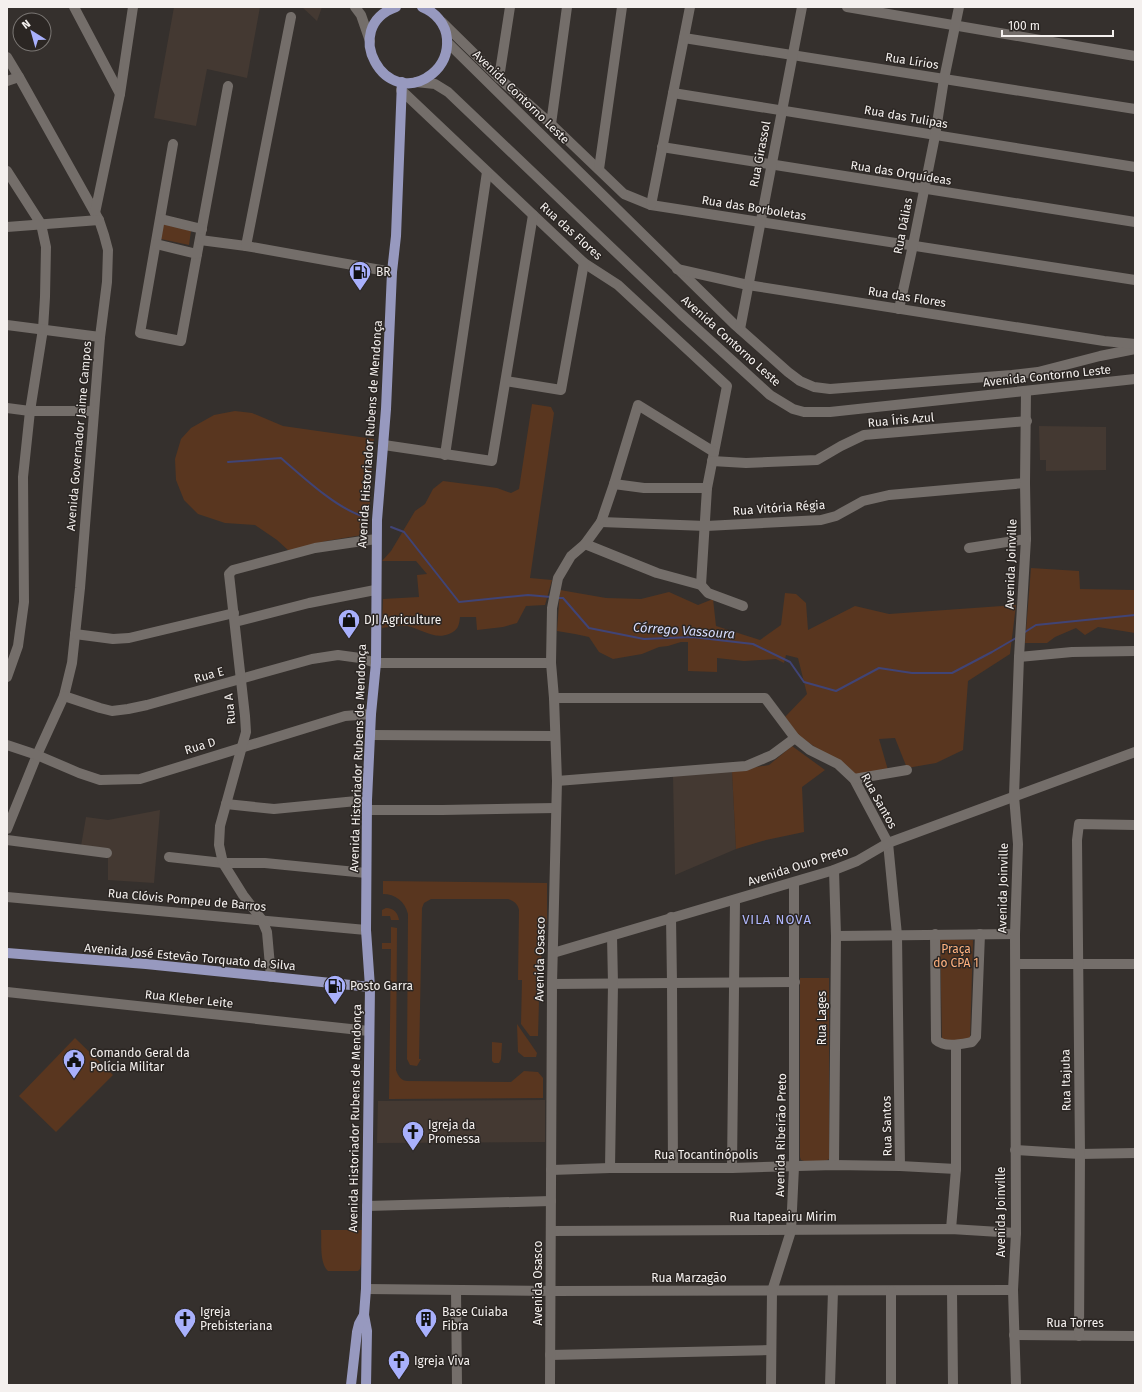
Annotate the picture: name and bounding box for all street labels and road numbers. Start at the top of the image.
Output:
street label: Avenida Contorno Leste [470,47,572,147]
street label: Rua Lírios [884,50,940,72]
street label: Rua das Tulipas [863,103,949,131]
street label: Rua Girassol [747,119,773,188]
street label: Rua das Orquídeas [850,158,953,188]
street label: Rua das Borboletas [701,193,808,223]
street label: Rua Dálias [891,196,915,255]
street label: Rua das Flores [537,199,605,263]
street label: Rua das Flores [867,284,947,310]
street label: Avenida Contorno Leste [679,293,783,389]
street label: Avenida Historiador Rubens de Mendonça [355,320,385,548]
street label: Avenida Governador Jaime Campos [64,340,94,531]
street label: Avenida Contorno Leste [982,362,1112,390]
street label: Rua Íris Azul [867,409,935,430]
street label: Rua Vitória Régia [732,498,826,518]
street label: Avenida Joinville [1002,519,1020,609]
street label: Avenida Historiador Rubens de Mendonça [347,644,369,872]
street label: Rua E [193,664,225,686]
street label: Rua A [221,693,239,725]
street label: Rua D [183,735,217,757]
street label: Rua Santos [858,771,900,831]
street label: Avenida Ouro Preto [746,843,850,889]
street label: Avenida Joinville [995,843,1011,933]
street label: Rua Clóvis Pompeu de Barros [107,886,267,914]
street label: Avenida Osasco [532,916,548,1002]
street label: Avenida José Estevão Torquato da Silva [84,941,296,973]
street label: Rua Kleber Leite [144,987,234,1011]
street label: Rua Lages [815,990,829,1045]
street label: Avenida Historiador Rubens de Mendonça [346,1004,364,1232]
street label: Rua Itajuba [1058,1049,1074,1111]
street label: Avenida Ribeirão Preto [773,1073,789,1197]
street label: Rua Santos [879,1095,895,1157]
street label: Rua Tocantinópolis [654,1148,758,1162]
street label: Avenida Joinville [994,1167,1008,1257]
street label: Rua Itapeairu Mirim [729,1210,837,1224]
street label: Avenida Osasco [531,1241,545,1325]
street label: Rua Marzagão [651,1271,727,1285]
street label: Rua Torres [1046,1316,1104,1330]

